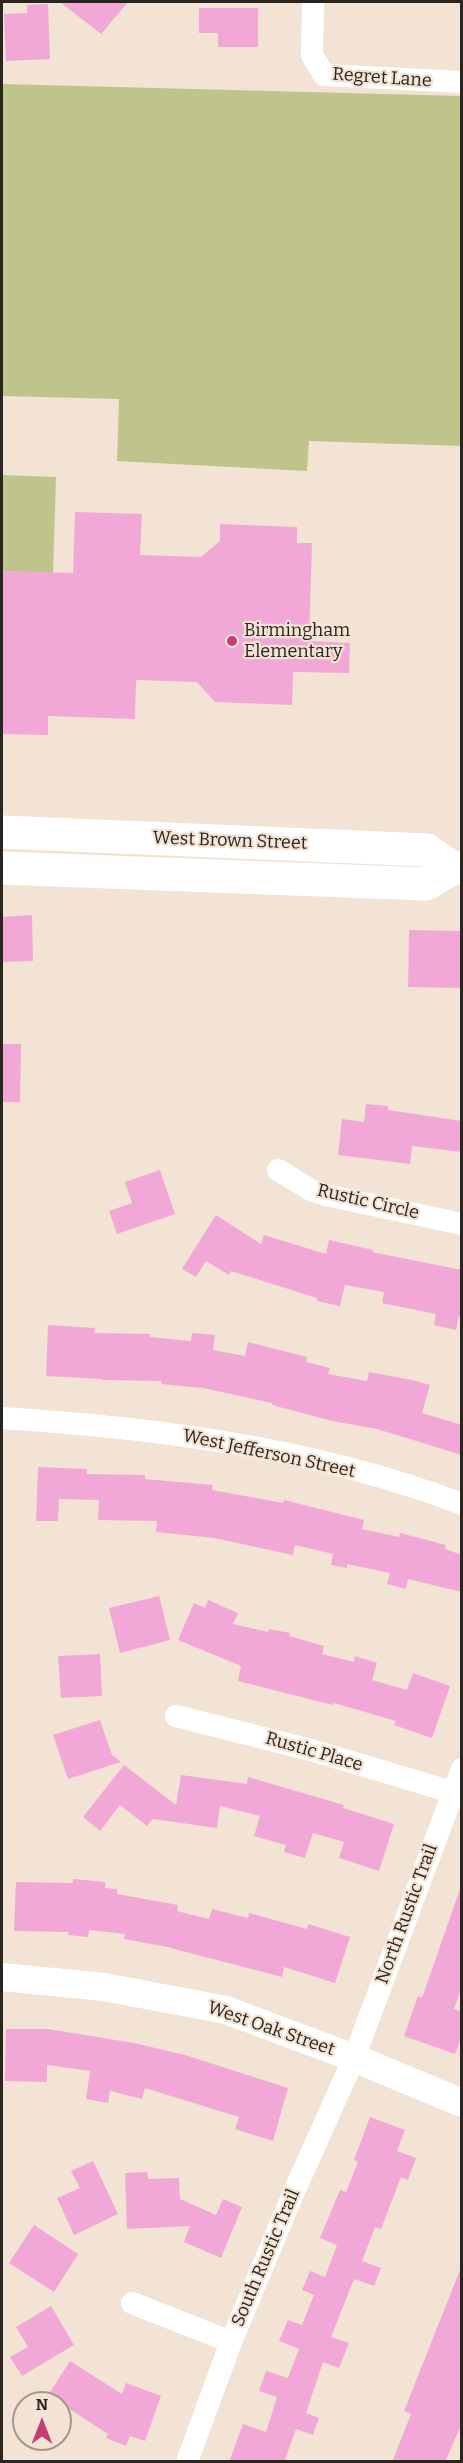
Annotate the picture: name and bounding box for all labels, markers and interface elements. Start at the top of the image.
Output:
street label: Regret Lane [332,64,432,92]
place label: Birmingham Elementary [244,620,350,662]
marker: Birmingham Elementary [225,634,239,648]
street label: West Brown Street [152,828,308,854]
street label: Rustic Circle [315,1180,421,1224]
street label: West Jefferson Street [181,1425,357,1483]
street label: Rustic Place [263,1728,365,1776]
street label: North Rustic Trail [372,1841,442,1987]
street label: West Oak Street [205,1997,337,2061]
street label: South Rustic Trail [227,2186,305,2330]
north arrow [12,2391,72,2451]
text: N [36,2395,48,2414]

